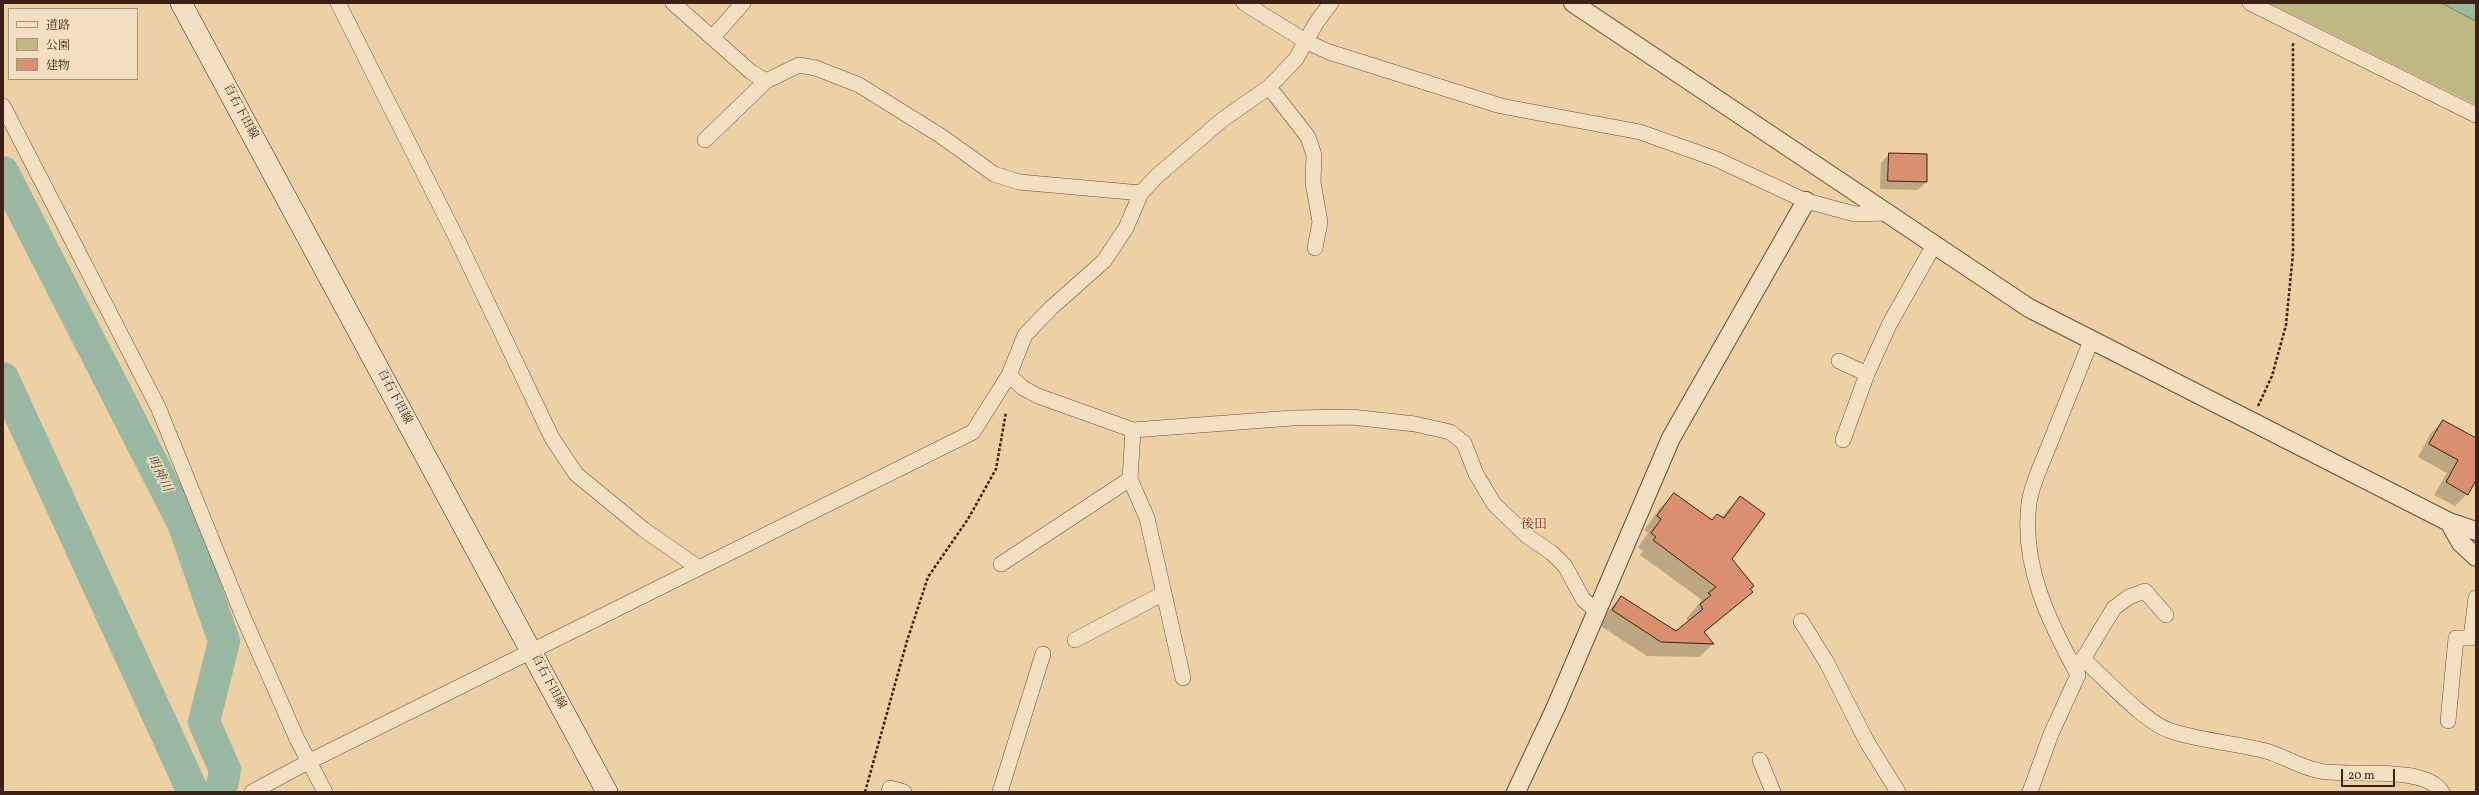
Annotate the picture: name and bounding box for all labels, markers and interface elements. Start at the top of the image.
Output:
legend [8,8,138,80]
text: 道路 [46,18,70,34]
text: 公園 [46,38,70,54]
text: 建物 [46,58,70,74]
street label: 百石下田線 [220,82,260,142]
street label: 百石下田線 [374,367,414,427]
water label: 明神川 [142,453,174,495]
district label: 後田 [1521,518,1547,534]
street label: 百石下田線 [528,652,568,712]
scale bar [2343,761,2397,787]
text: 20 m [2348,768,2375,784]

